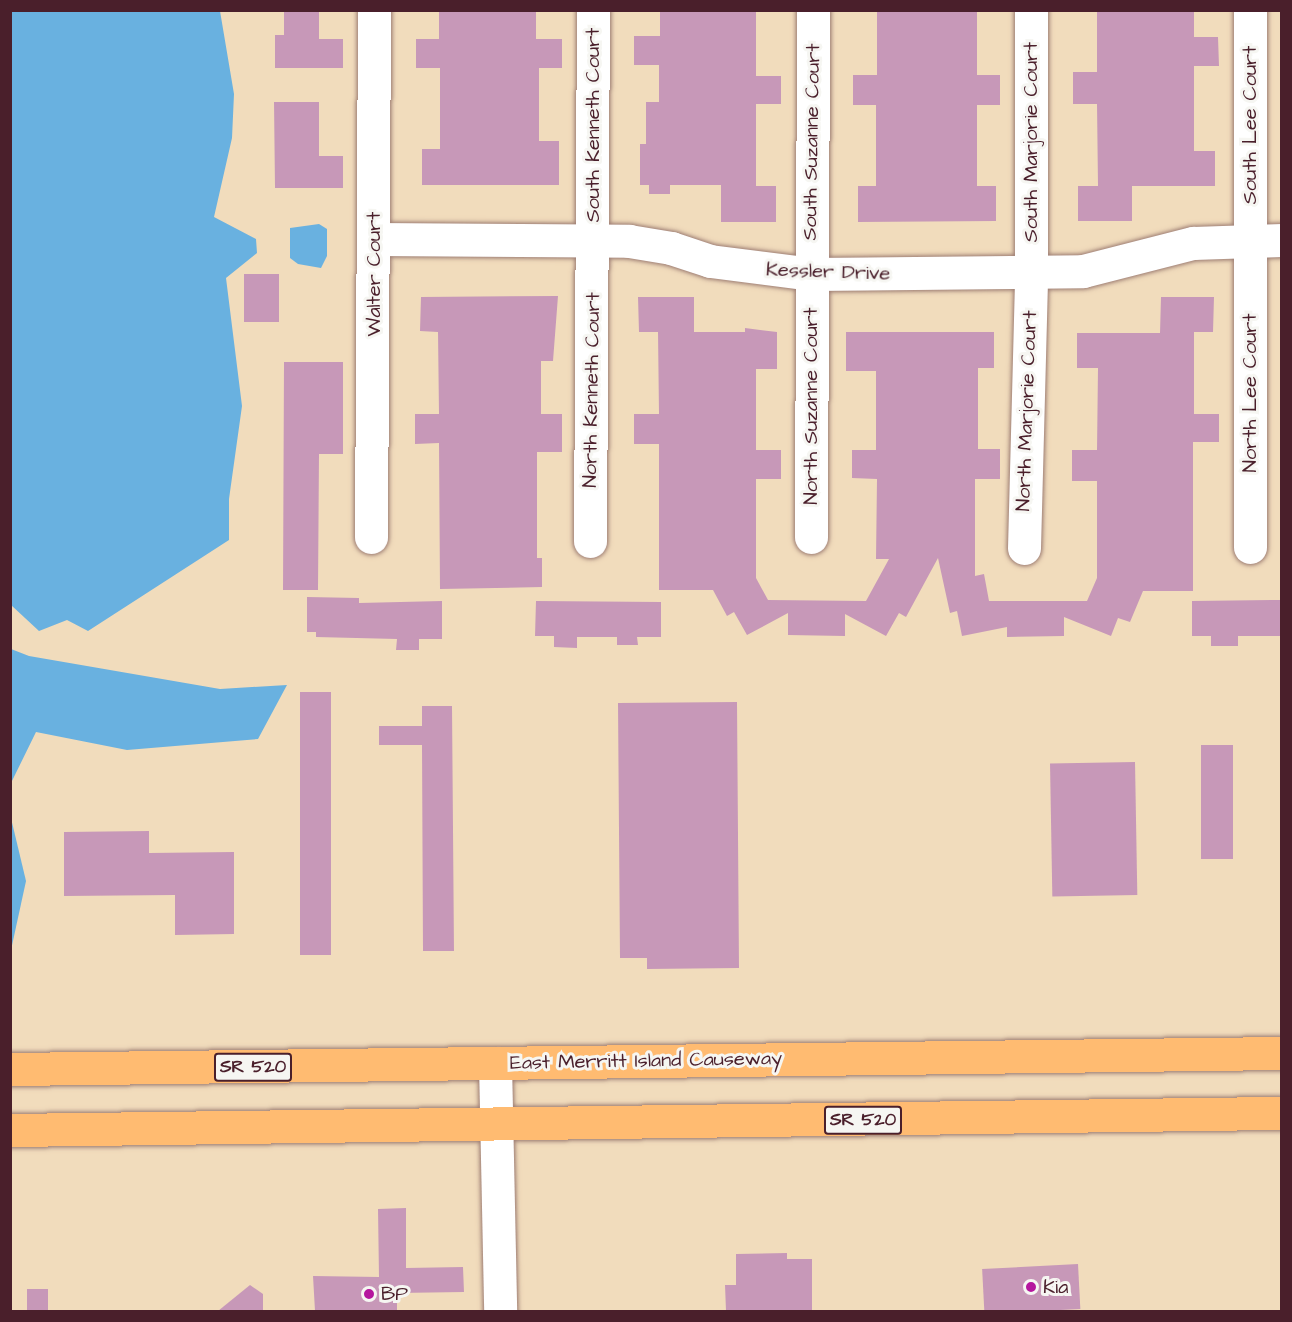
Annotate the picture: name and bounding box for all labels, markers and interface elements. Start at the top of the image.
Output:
street label: South Kenneth Court [581,28,605,222]
street label: South Marjorie Court [1019,42,1043,242]
street label: South Suzanne Court [798,43,826,241]
street label: South Lee Court [1238,46,1262,204]
street label: Walter Court [362,212,386,336]
street label: Kessler Drive [765,258,891,286]
street label: North Kenneth Court [578,292,606,488]
street label: North Suzanne Court [799,307,823,505]
street label: North Marjorie Court [1012,310,1042,512]
street label: North Lee Court [1238,313,1262,473]
street label: East Merritt Island Causeway [510,1047,782,1075]
road number: SR 520 [212,1052,294,1082]
road number: SR 520 [822,1105,904,1135]
place label: Kia [1043,1275,1068,1299]
marker: Kia [1024,1280,1038,1294]
place label: BP [381,1282,408,1306]
marker: BP [362,1287,376,1301]

